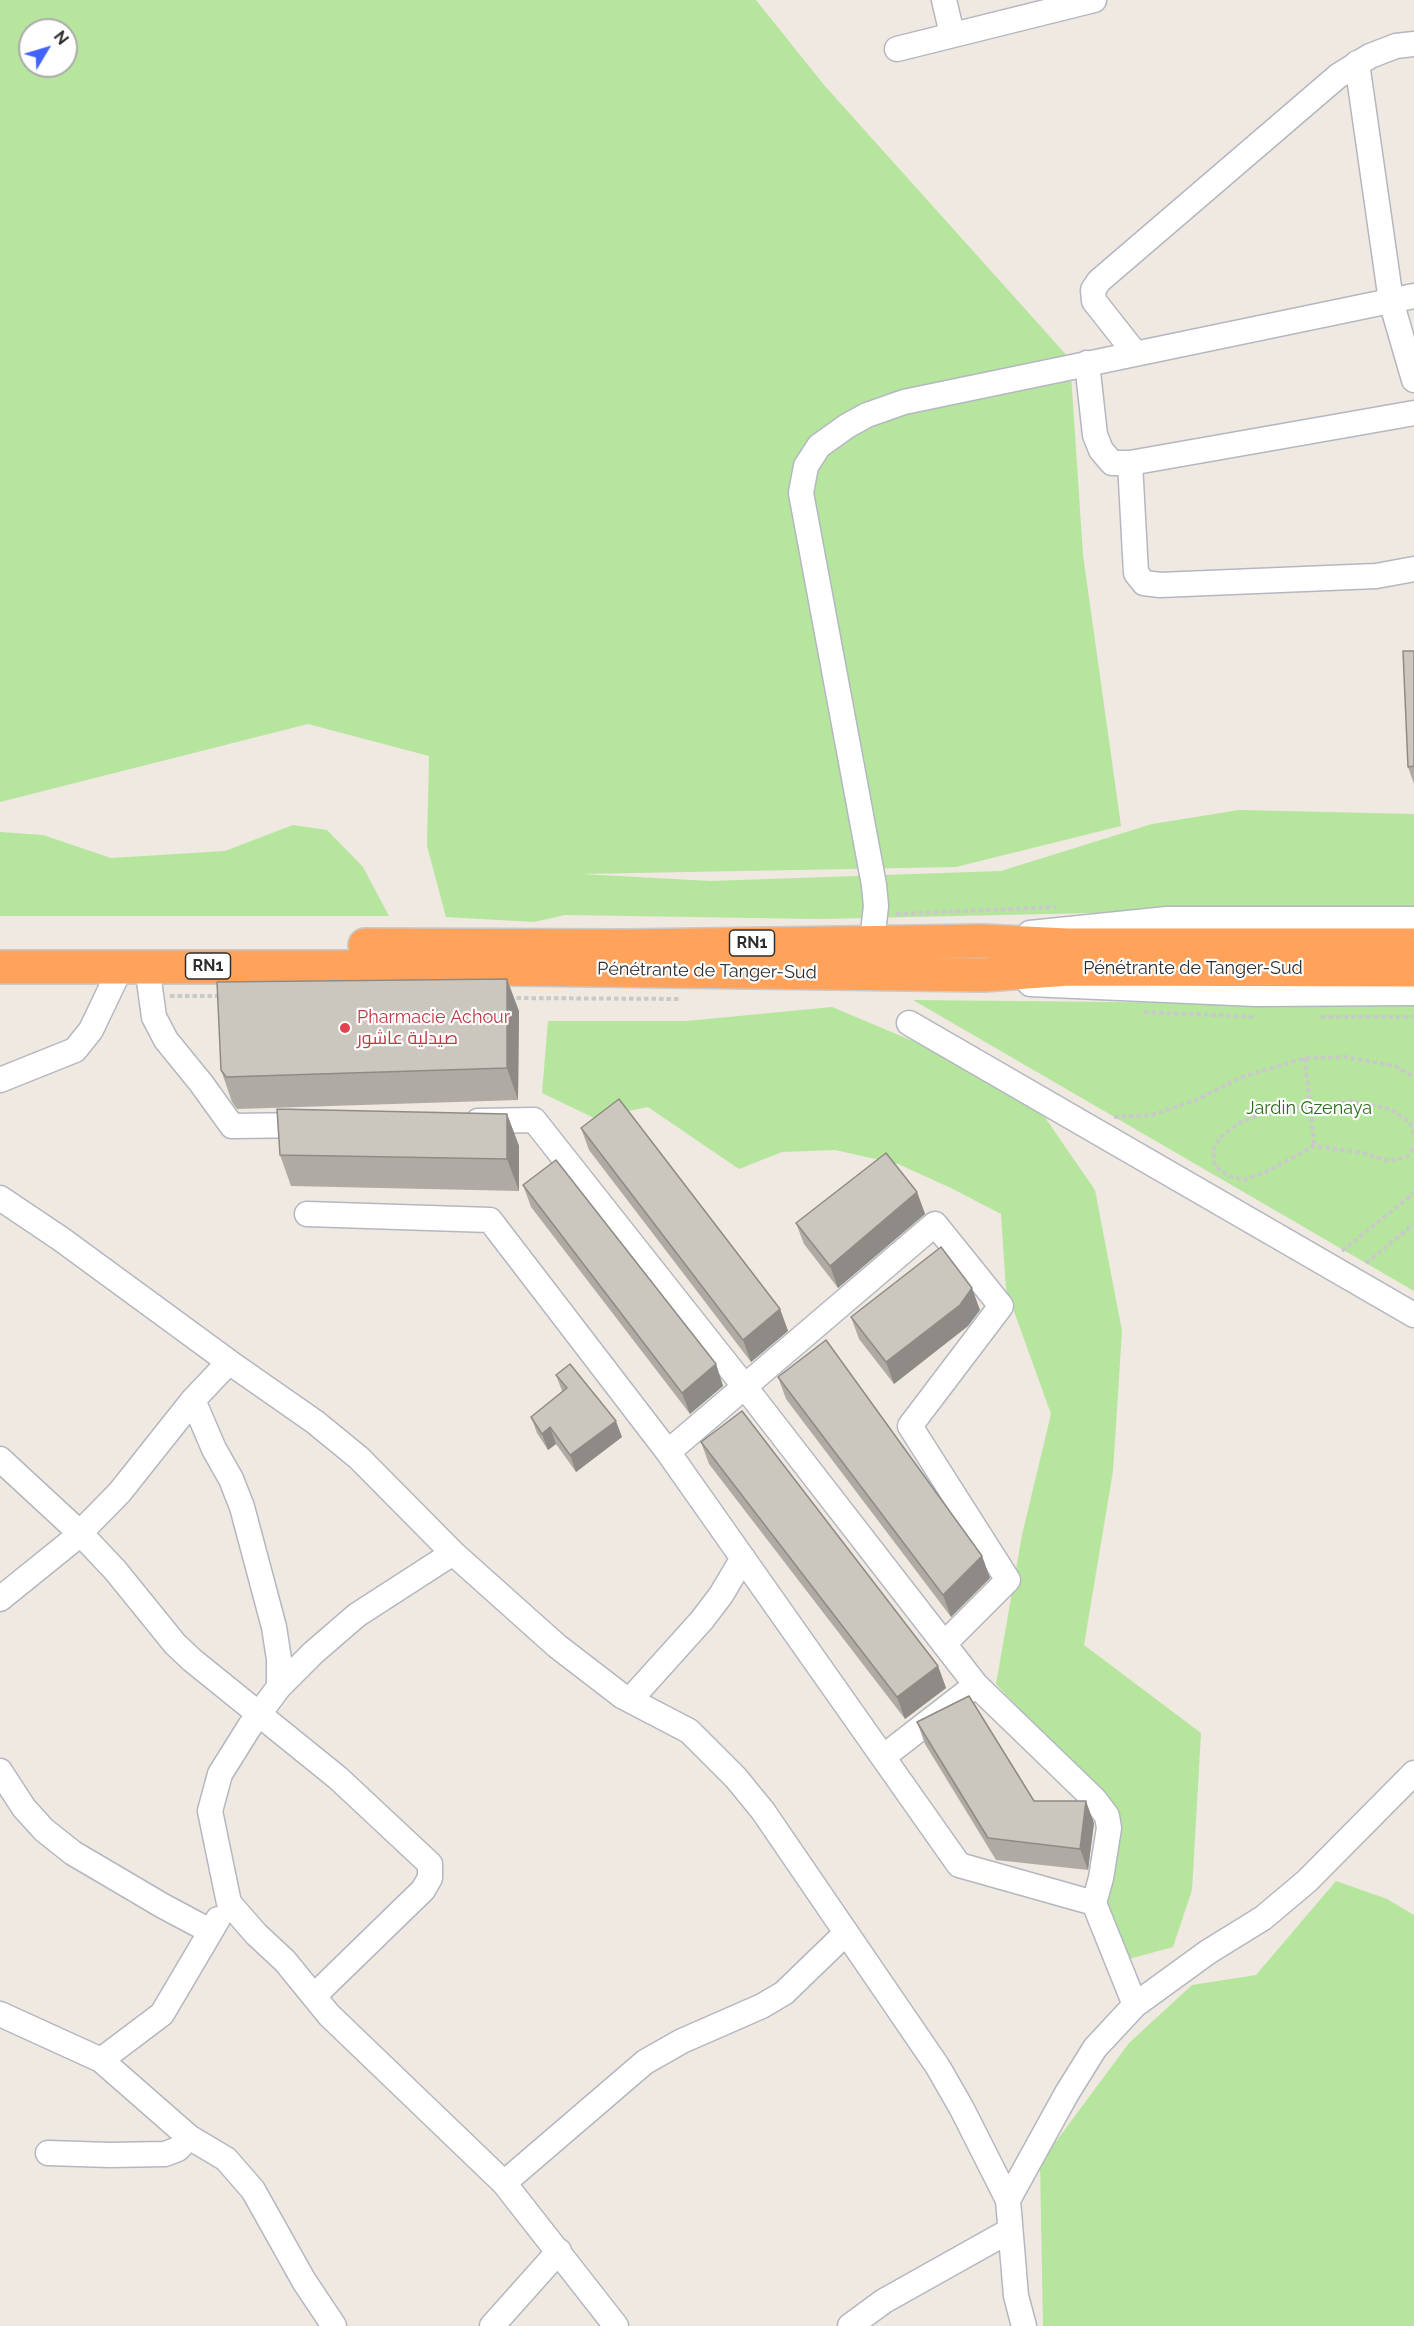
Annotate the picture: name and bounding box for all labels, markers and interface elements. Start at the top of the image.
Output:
north arrow [18,18,78,78]
text: N [50,27,72,49]
road number: RN1 [730,930,774,956]
road number: RN1 [186,953,230,979]
street label: Pénétrante de Tanger-Sud [597,958,817,984]
street label: Pénétrante de Tanger-Sud [1083,958,1303,980]
place label: Pharmacie Achour صيدلية عاشور [357,1007,510,1050]
marker: Pharmacie Achour صيدلية عاشور [338,1021,352,1035]
park label: Jardin Gzenaya [1246,1098,1372,1120]

